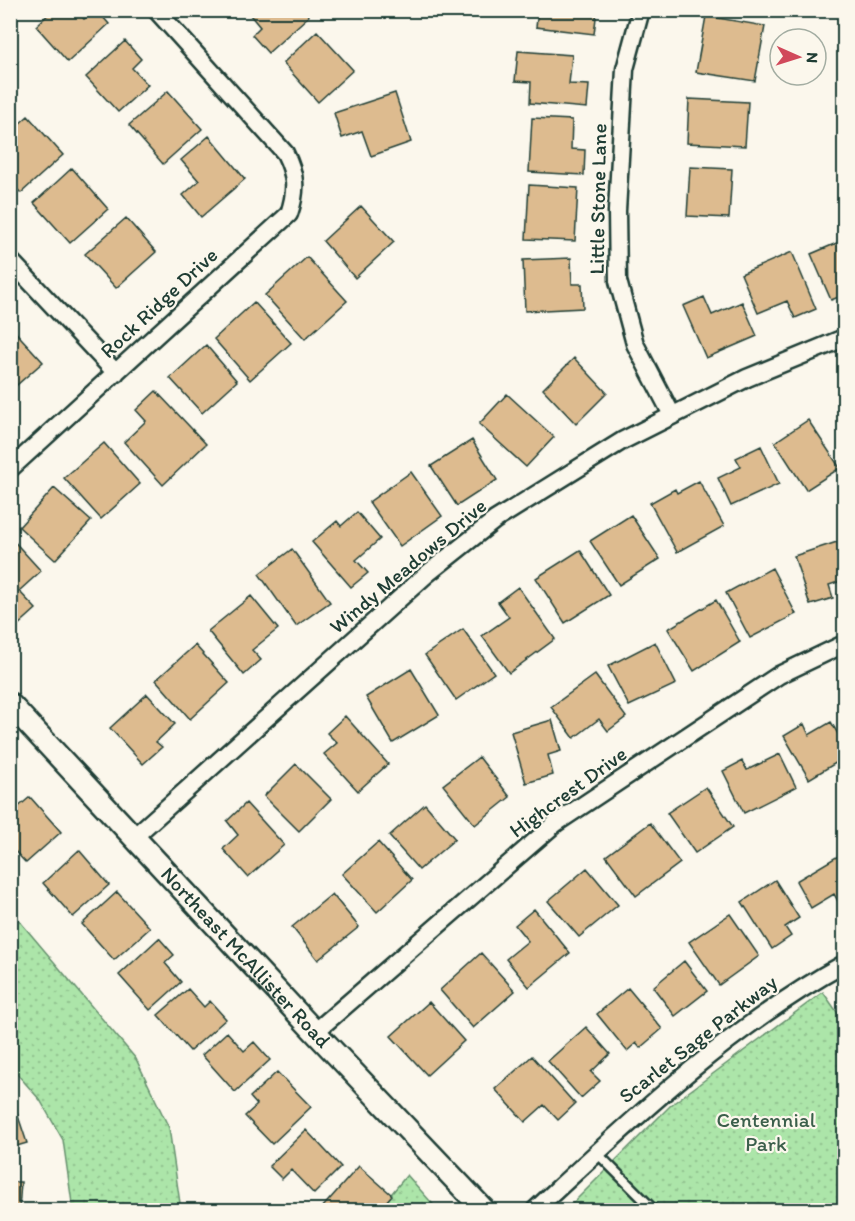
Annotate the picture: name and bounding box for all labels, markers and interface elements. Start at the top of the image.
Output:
north arrow [768,27,828,87]
text: N [803,52,822,64]
street label: Little Stone Lane [584,123,611,275]
street label: Rock Ridge Drive [95,242,222,363]
street label: Windy Meadows Drive [324,493,491,639]
street label: Highcrest Drive [504,741,631,843]
street label: Northeast McAllister Road [156,861,337,1053]
street label: Scarlet Sage Parkway [614,969,782,1108]
park label: Centennial Park [716,1107,816,1156]

